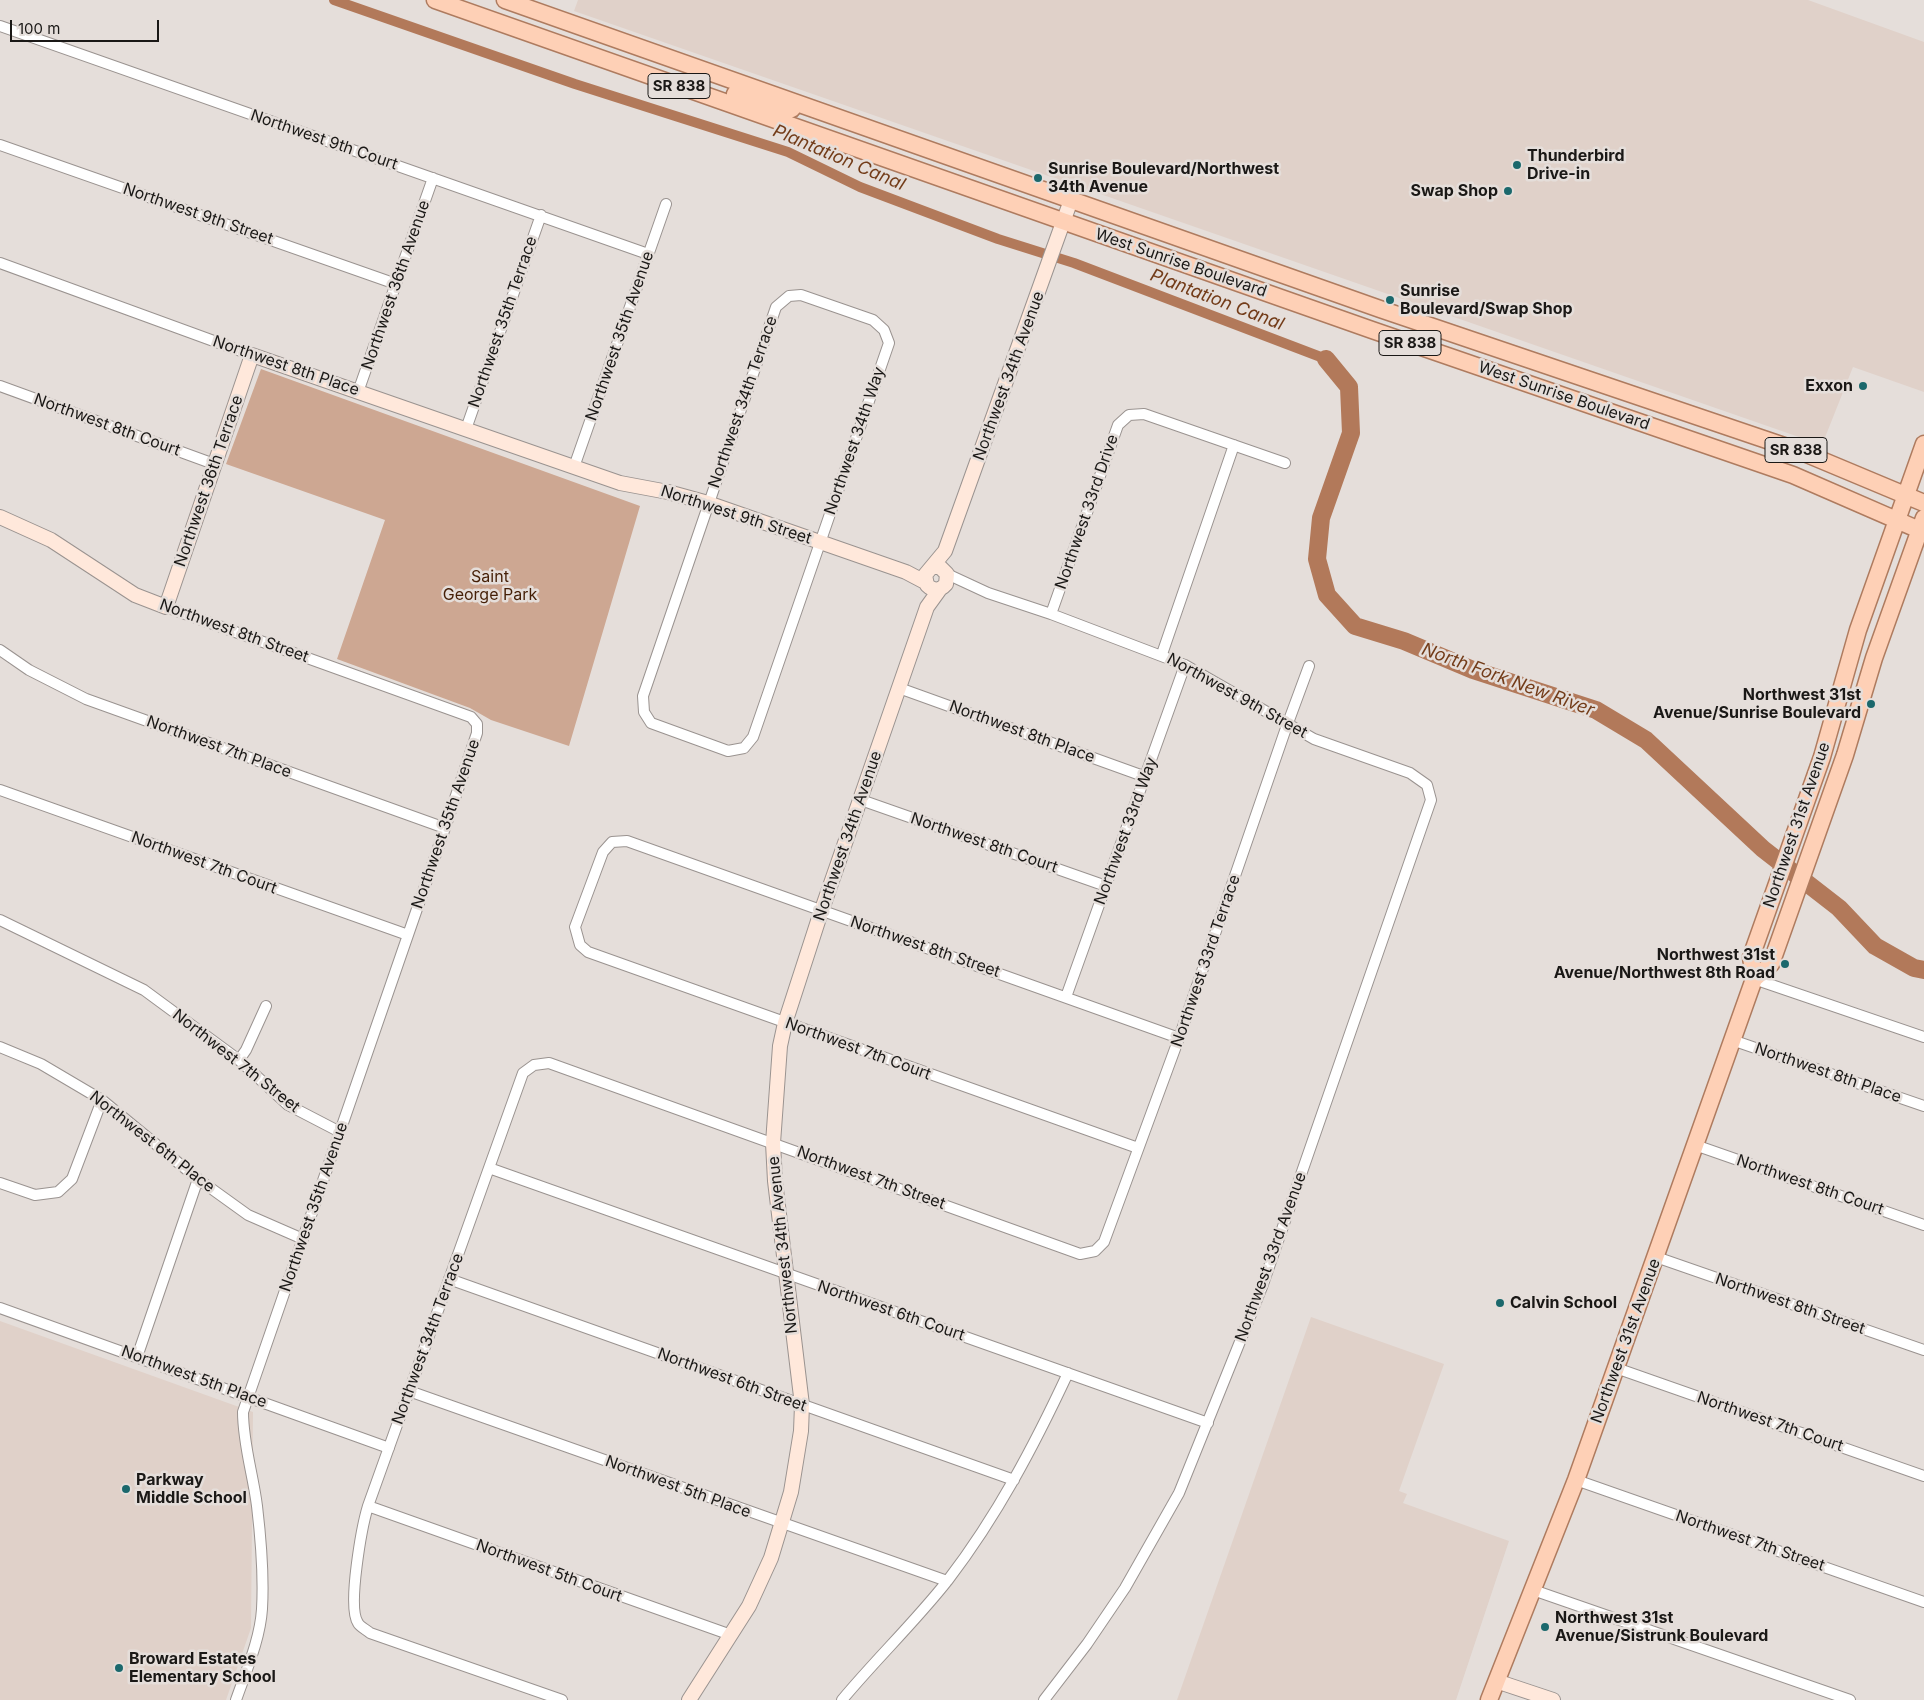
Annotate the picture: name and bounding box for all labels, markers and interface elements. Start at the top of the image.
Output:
scale bar [12,10,161,42]
text: 100 m [18,19,60,38]
road number: SR 838 [648,74,710,98]
street label: Northwest 9th Court [248,106,400,174]
water label: Plantation Canal [770,120,908,196]
place label: Thunderbird Drive-in [1527,146,1625,184]
place label: Sunrise Boulevard/Northwest 34th Avenue [1048,159,1279,197]
marker: Thunderbird Drive-in [1511,159,1523,171]
marker: Sunrise Boulevard/Northwest 34th Avenue [1032,172,1044,184]
street label: Northwest 9th Street [120,179,276,249]
place label: Swap Shop [1410,181,1498,201]
marker: Swap Shop [1502,185,1514,197]
street label: Northwest 36th Avenue [358,198,434,372]
street label: West Sunrise Boulevard [1093,225,1269,301]
street label: Northwest 35th Terrace [465,234,541,410]
street label: Northwest 35th Avenue [582,249,658,423]
water label: Plantation Canal [1147,265,1287,335]
place label: Sunrise Boulevard/Swap Shop [1400,281,1573,319]
street label: Northwest 34th Avenue [969,289,1049,463]
marker: Sunrise Boulevard/Swap Shop [1384,294,1396,306]
street label: Northwest 34th Terrace [705,314,781,490]
road number: SR 838 [1379,330,1441,356]
street label: Northwest 8th Place [210,332,362,400]
street label: West Sunrise Boulevard [1476,358,1652,434]
street label: Northwest 34th Way [821,365,889,517]
place label: Exxon [1805,376,1853,396]
marker: Exxon [1857,380,1869,392]
street label: Northwest 8th Court [31,390,183,460]
street label: Northwest 36th Terrace [171,393,247,569]
street label: Northwest 33rd Drive [1051,432,1123,592]
road number: SR 838 [1765,438,1827,462]
street label: Northwest 9th Street [658,482,814,548]
park label: Saint George Park [443,567,537,605]
street label: Northwest 8th Street [157,595,311,667]
water label: North Fork New River [1419,639,1597,721]
street label: Northwest 9th Street [1164,649,1310,743]
place label: Northwest 31st Avenue/Sunrise Boulevard [1653,685,1861,723]
street label: Northwest 8th Place [947,697,1097,767]
marker: Northwest 31st Avenue/Sunrise Boulevard [1865,698,1877,710]
street label: Northwest 7th Place [144,712,294,782]
street label: Northwest 35th Avenue [408,737,484,911]
street label: Northwest 31st Avenue [1760,740,1834,910]
street label: Northwest 34th Avenue [810,748,886,924]
street label: Northwest 33rd Way [1090,755,1162,907]
street label: Northwest 8th Court [908,809,1060,877]
street label: Northwest 7th Court [129,828,279,898]
street label: Northwest 33rd Terrace [1167,872,1245,1050]
street label: Northwest 8th Street [848,912,1002,982]
place label: Northwest 31st Avenue/Northwest 8th Road [1554,945,1775,983]
marker: Northwest 31st Avenue/Northwest 8th Road [1779,958,1791,970]
street label: Northwest 7th Street [168,1005,304,1117]
street label: Northwest 7th Court [783,1014,933,1084]
street label: Northwest 8th Place [1752,1039,1904,1107]
street label: Northwest 6th Place [86,1087,218,1197]
street label: Northwest 35th Avenue [276,1120,352,1294]
street label: Northwest 7th Street [794,1142,948,1214]
street label: Northwest 8th Court [1734,1151,1886,1219]
street label: Northwest 34th Avenue [764,1155,802,1335]
street label: Northwest 33rd Avenue [1231,1170,1311,1344]
street label: Northwest 34th Terrace [388,1251,468,1427]
street label: Northwest 31st Avenue [1587,1256,1665,1426]
street label: Northwest 8th Street [1713,1269,1867,1339]
street label: Northwest 6th Court [815,1277,967,1345]
place label: Calvin School [1510,1293,1617,1313]
marker: Calvin School [1494,1297,1506,1309]
street label: Northwest 5th Place [119,1342,269,1412]
street label: Northwest 6th Street [655,1344,809,1416]
street label: Northwest 7th Court [1694,1388,1846,1456]
street label: Northwest 5th Place [603,1452,753,1522]
place label: Parkway Middle School [136,1470,247,1508]
marker: Parkway Middle School [120,1483,132,1495]
street label: Northwest 7th Street [1673,1506,1827,1576]
street label: Northwest 5th Court [473,1536,625,1606]
place label: Northwest 31st Avenue/Sistrunk Boulevard [1555,1608,1768,1646]
marker: Northwest 31st Avenue/Sistrunk Boulevard [1539,1621,1551,1633]
place label: Broward Estates Elementary School [129,1649,276,1687]
marker: Broward Estates Elementary School [113,1662,125,1674]

